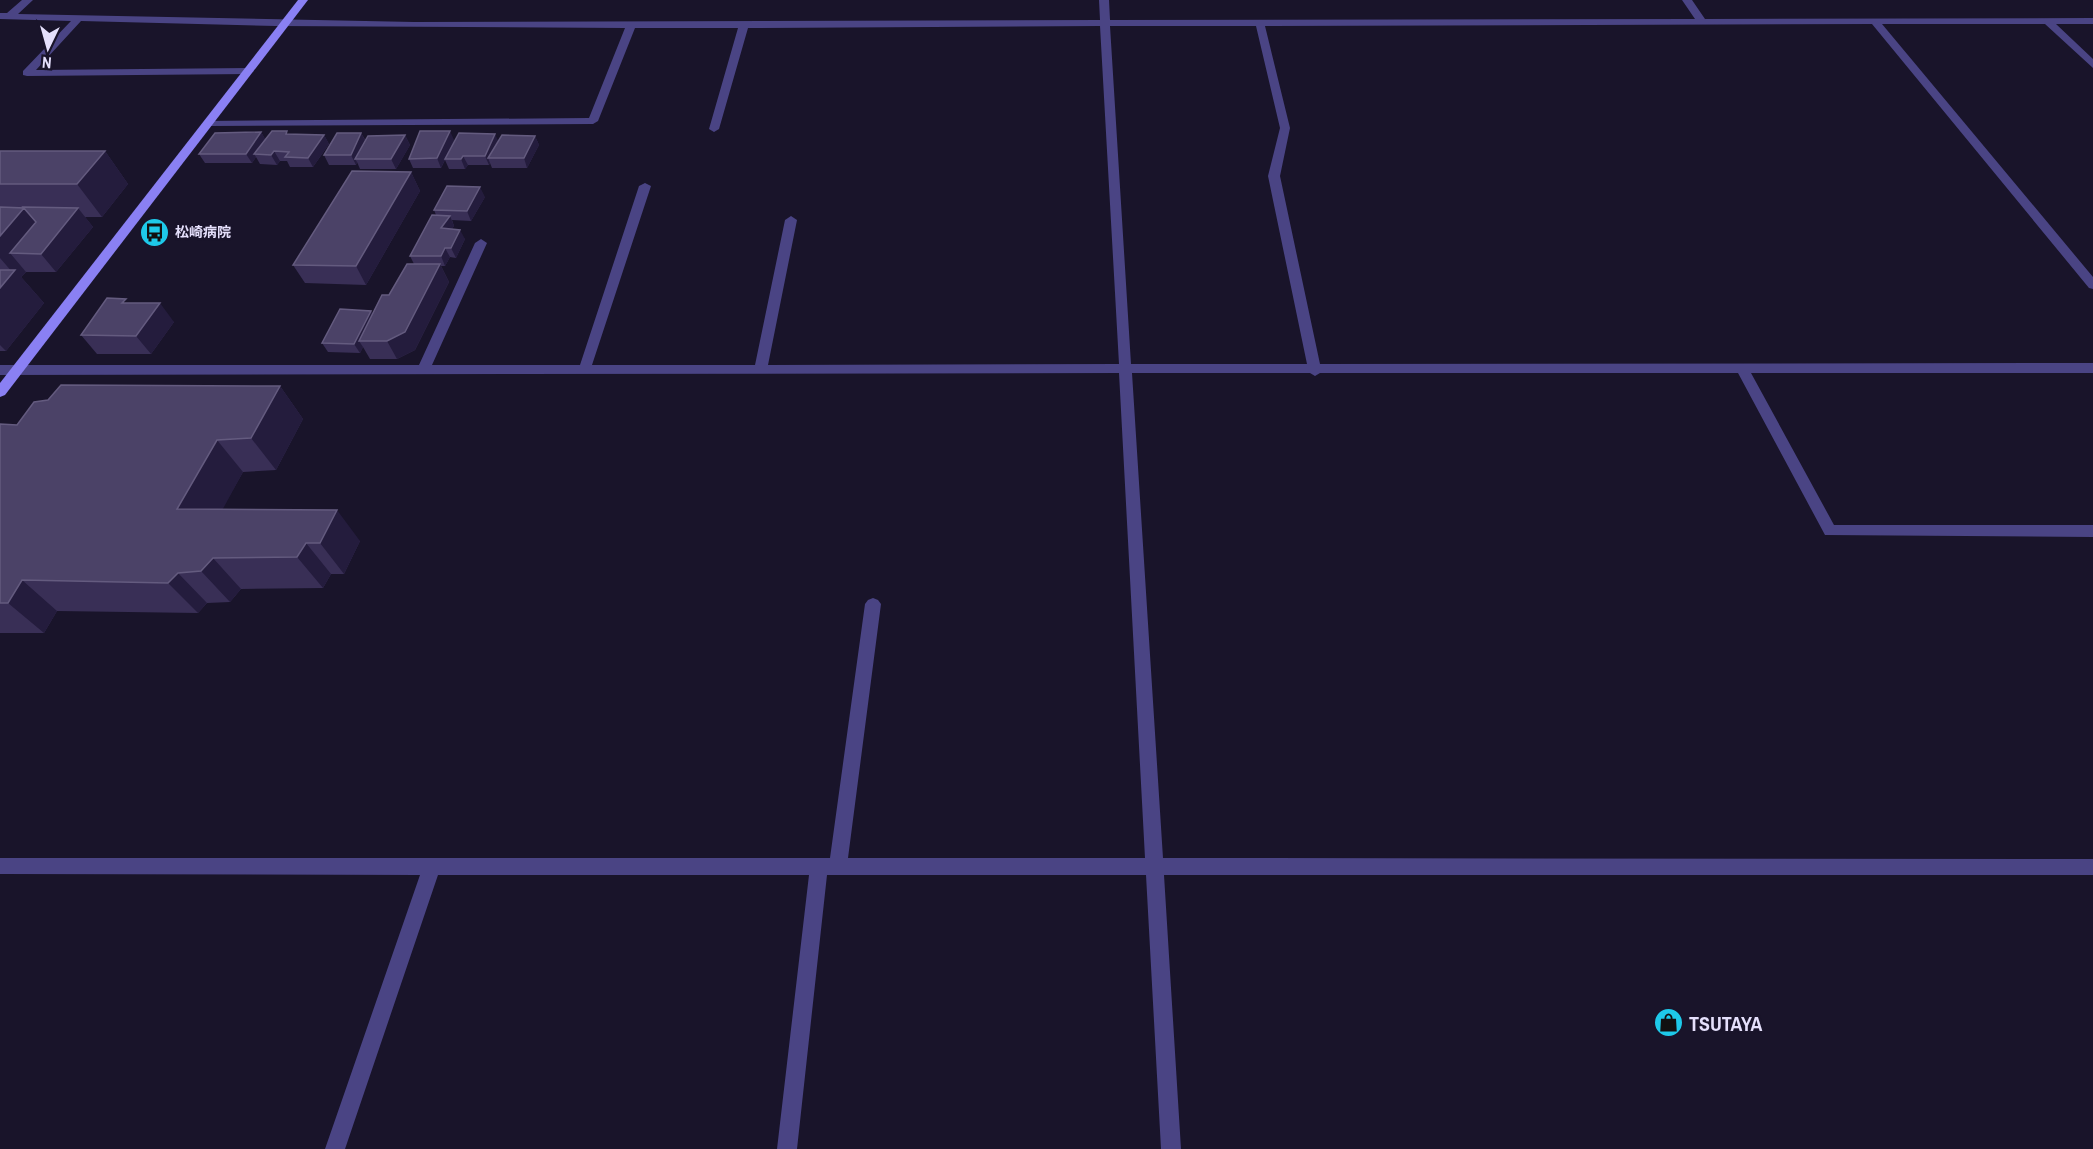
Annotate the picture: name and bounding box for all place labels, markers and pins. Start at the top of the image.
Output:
bus stop icon: 松崎病院 [138,216,170,248]
place label: 松崎病院 [175,223,231,241]
shop icon: TSUTAYA [1652,1007,1684,1039]
place label: TSUTAYA [1689,1010,1762,1037]

